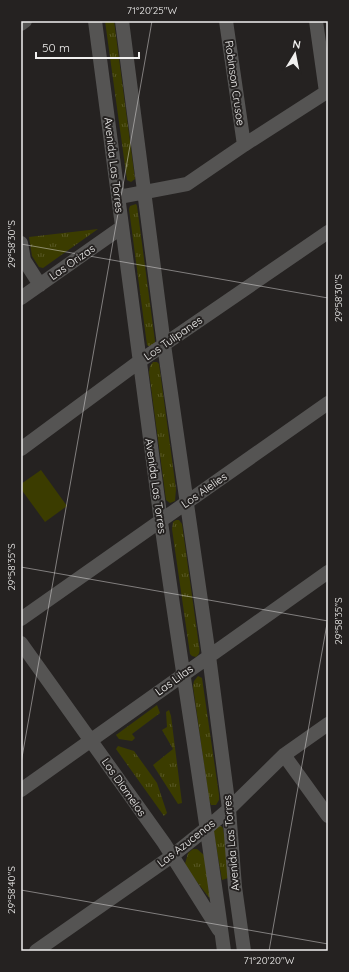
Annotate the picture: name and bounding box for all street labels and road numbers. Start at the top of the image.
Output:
street label: Robinson Crusoe [222,39,248,127]
street label: Avenida Las Torres [101,116,127,214]
street label: Las Orizas [46,241,98,283]
street label: Los Tulipanes [141,313,205,363]
street label: Avenida Las Torres [142,437,170,535]
street label: Los Alelies [178,469,230,511]
street label: Las Lilas [152,662,196,698]
street label: Los Diamelos [99,755,149,819]
street label: Avenida Las Torres [220,795,242,891]
street label: Las Azucenas [154,816,218,870]

